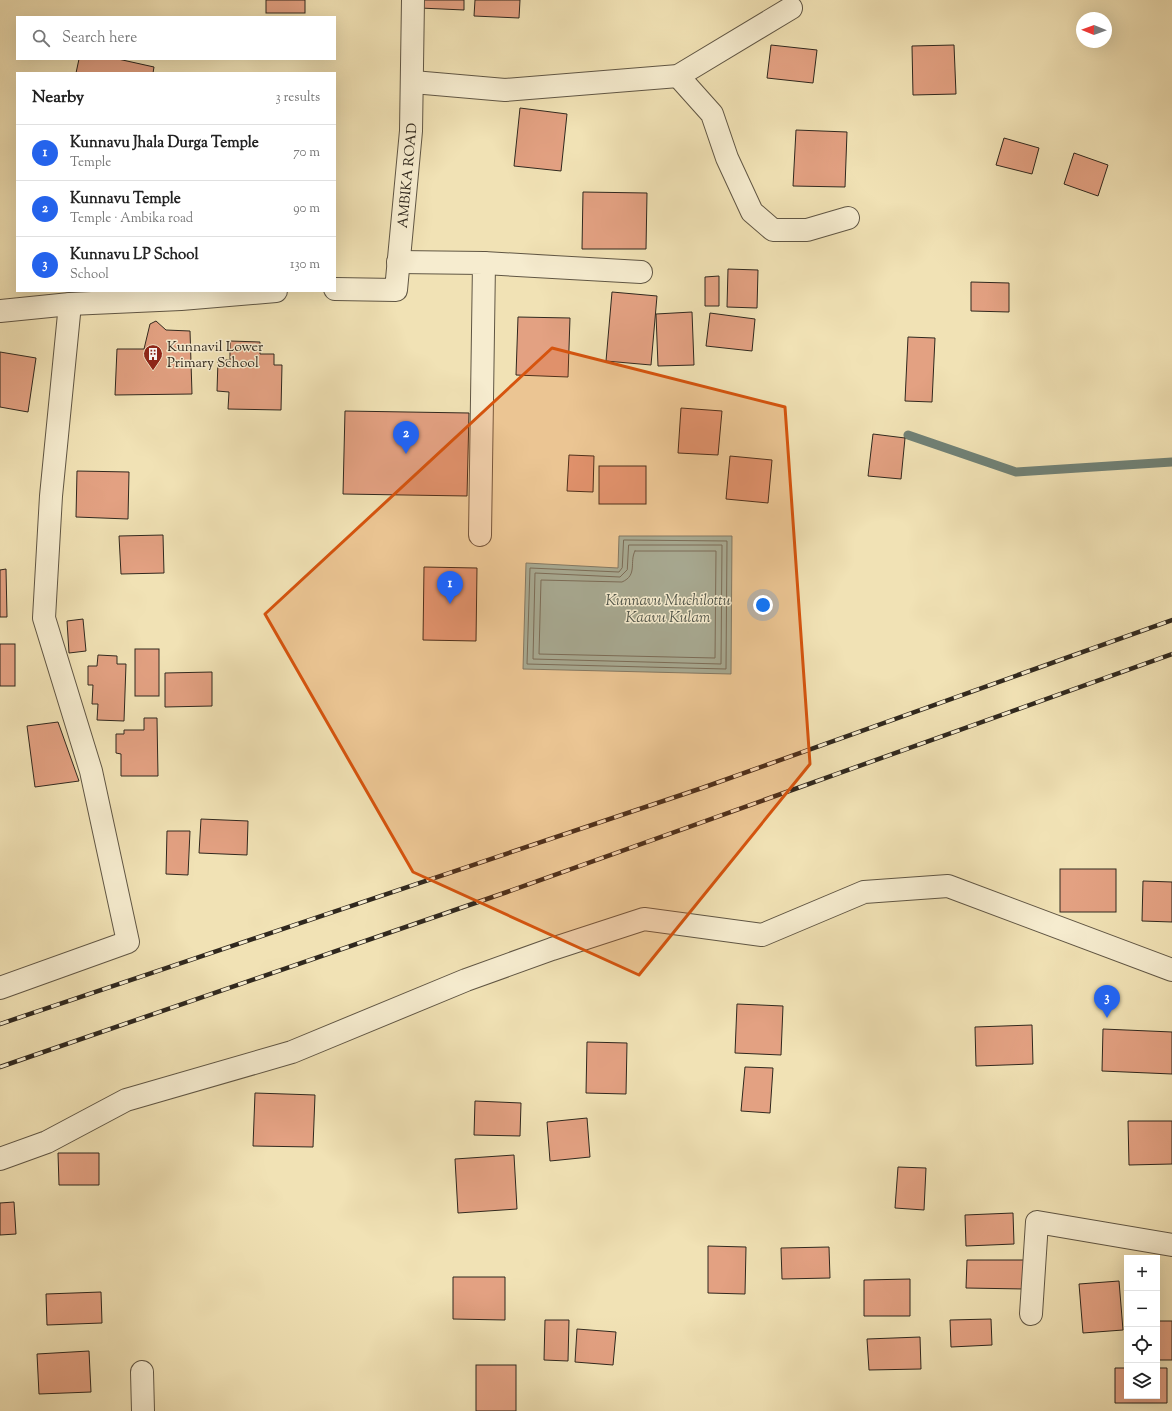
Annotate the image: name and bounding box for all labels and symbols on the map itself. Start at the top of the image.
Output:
north arrow [1076,12,1112,48]
street label: AMBIKA ROAD [394,123,423,229]
place label: Kunnavil Lower Primary School [167,338,264,374]
building icon: Kunnavil Lower Primary School [142,343,164,371]
pin: 2 [393,421,419,454]
pin: 1 [437,571,463,604]
water label: Kunnavu Muchilottu Kaavu Kulam [605,591,731,629]
your location [753,595,773,615]
pin: 3 [1094,985,1120,1018]

